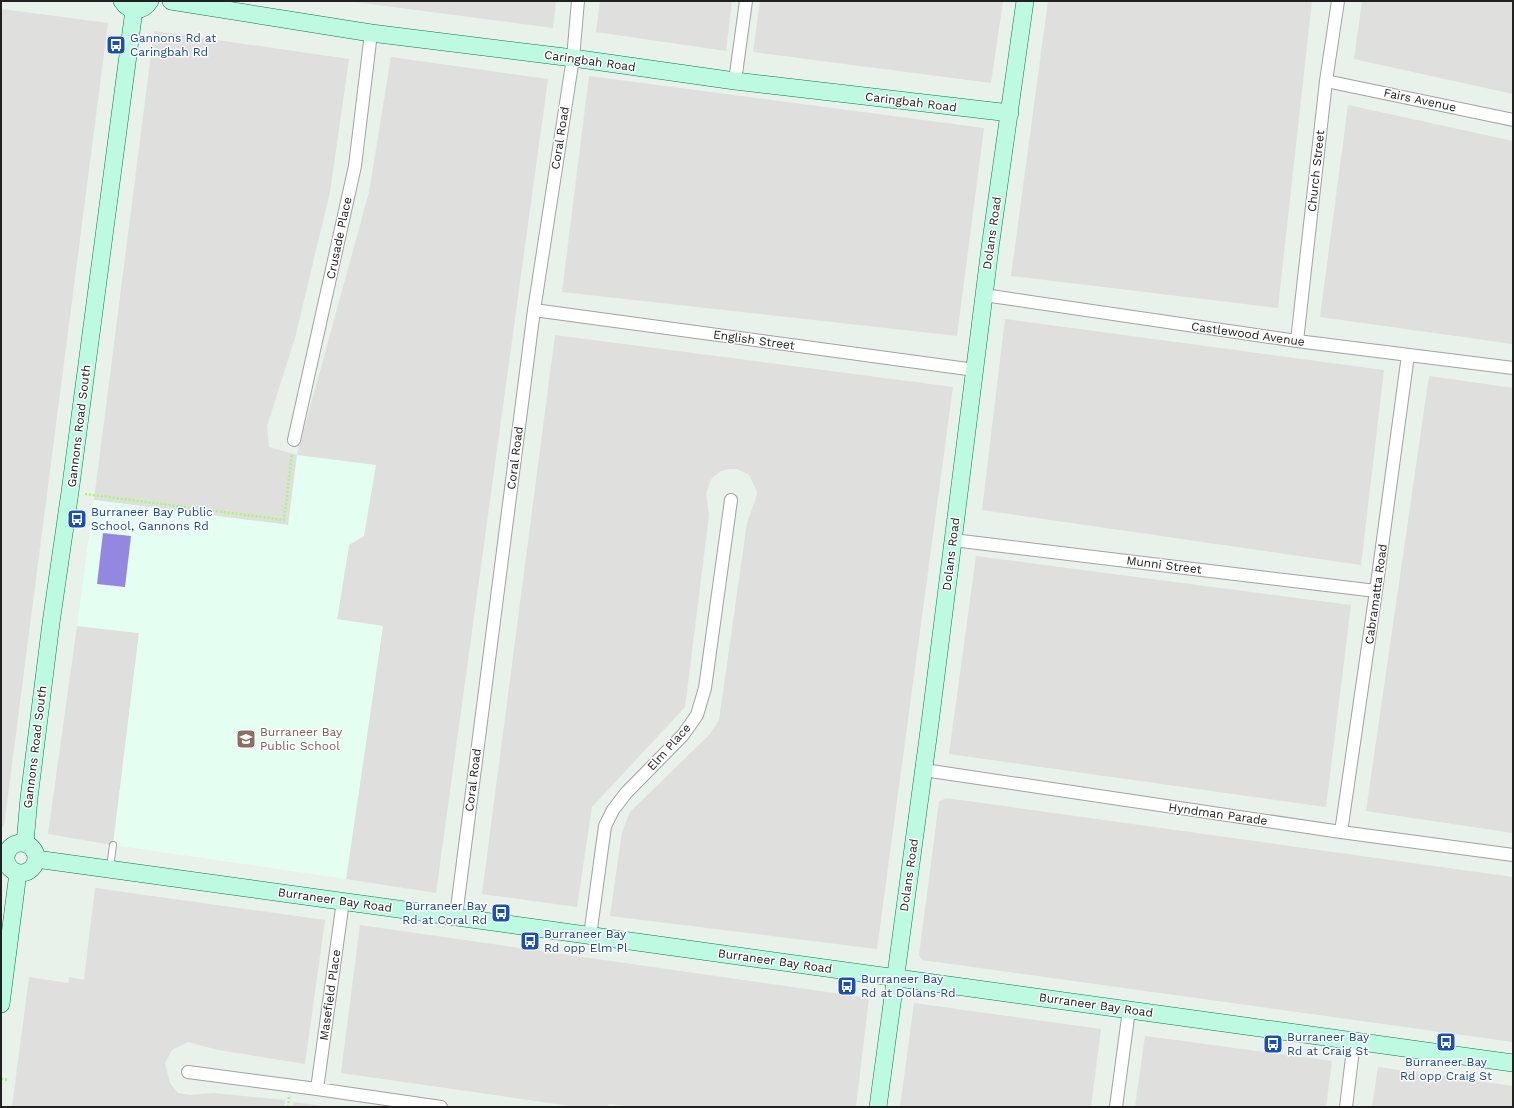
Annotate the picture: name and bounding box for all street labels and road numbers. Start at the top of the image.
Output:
street label: Caringbah Road [543,48,637,74]
street label: Fairs Avenue [1382,85,1458,115]
street label: Caringbah Road [864,89,958,115]
street label: Coral Road [548,105,572,171]
street label: Church Street [1305,129,1327,213]
street label: Crusade Place [323,196,355,280]
street label: Dolans Road [980,196,1004,270]
street label: Castlewood Avenue [1190,319,1306,349]
street label: English Street [712,327,796,353]
street label: Gannons Road South [65,364,93,488]
street label: Coral Road [504,426,526,490]
street label: Dolans Road [940,517,962,591]
street label: Cabramatta Road [1362,543,1390,645]
street label: Munni Street [1126,553,1202,577]
street label: Gannons Road South [21,685,49,809]
street label: Elm Place [644,721,694,773]
street label: Coral Road [462,748,484,812]
street label: Hyndman Parade [1168,800,1268,828]
street label: Dolans Road [897,838,921,912]
street label: Burraneer Bay Road [277,885,393,915]
street label: Burraneer Bay Road [717,946,833,976]
street label: Masefield Place [317,949,343,1041]
street label: Burraneer Bay Road [1038,990,1154,1020]

